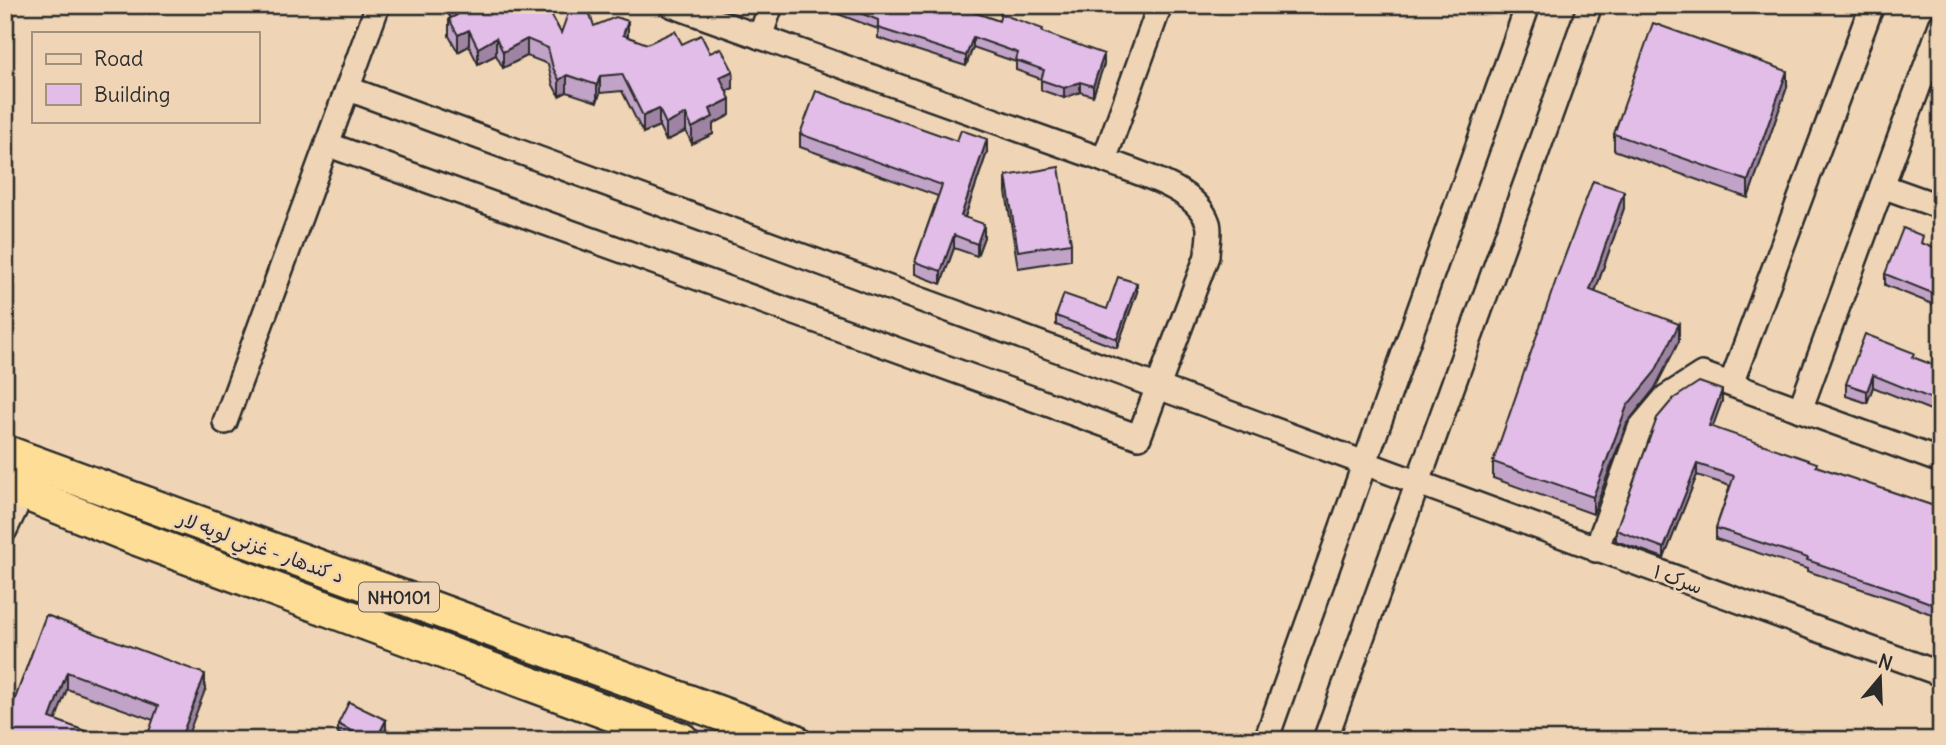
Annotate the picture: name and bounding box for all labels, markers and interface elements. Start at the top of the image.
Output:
legend [32,32,259,122]
text: Road [94,45,143,72]
text: Building [94,81,170,108]
street label: د کندهار - غزني لويه لار [171,505,347,593]
street label: سرک ۱ [1650,559,1706,599]
road number: NH0101 [359,582,439,612]
north arrow [1844,644,1914,714]
text: N [1875,648,1896,675]

